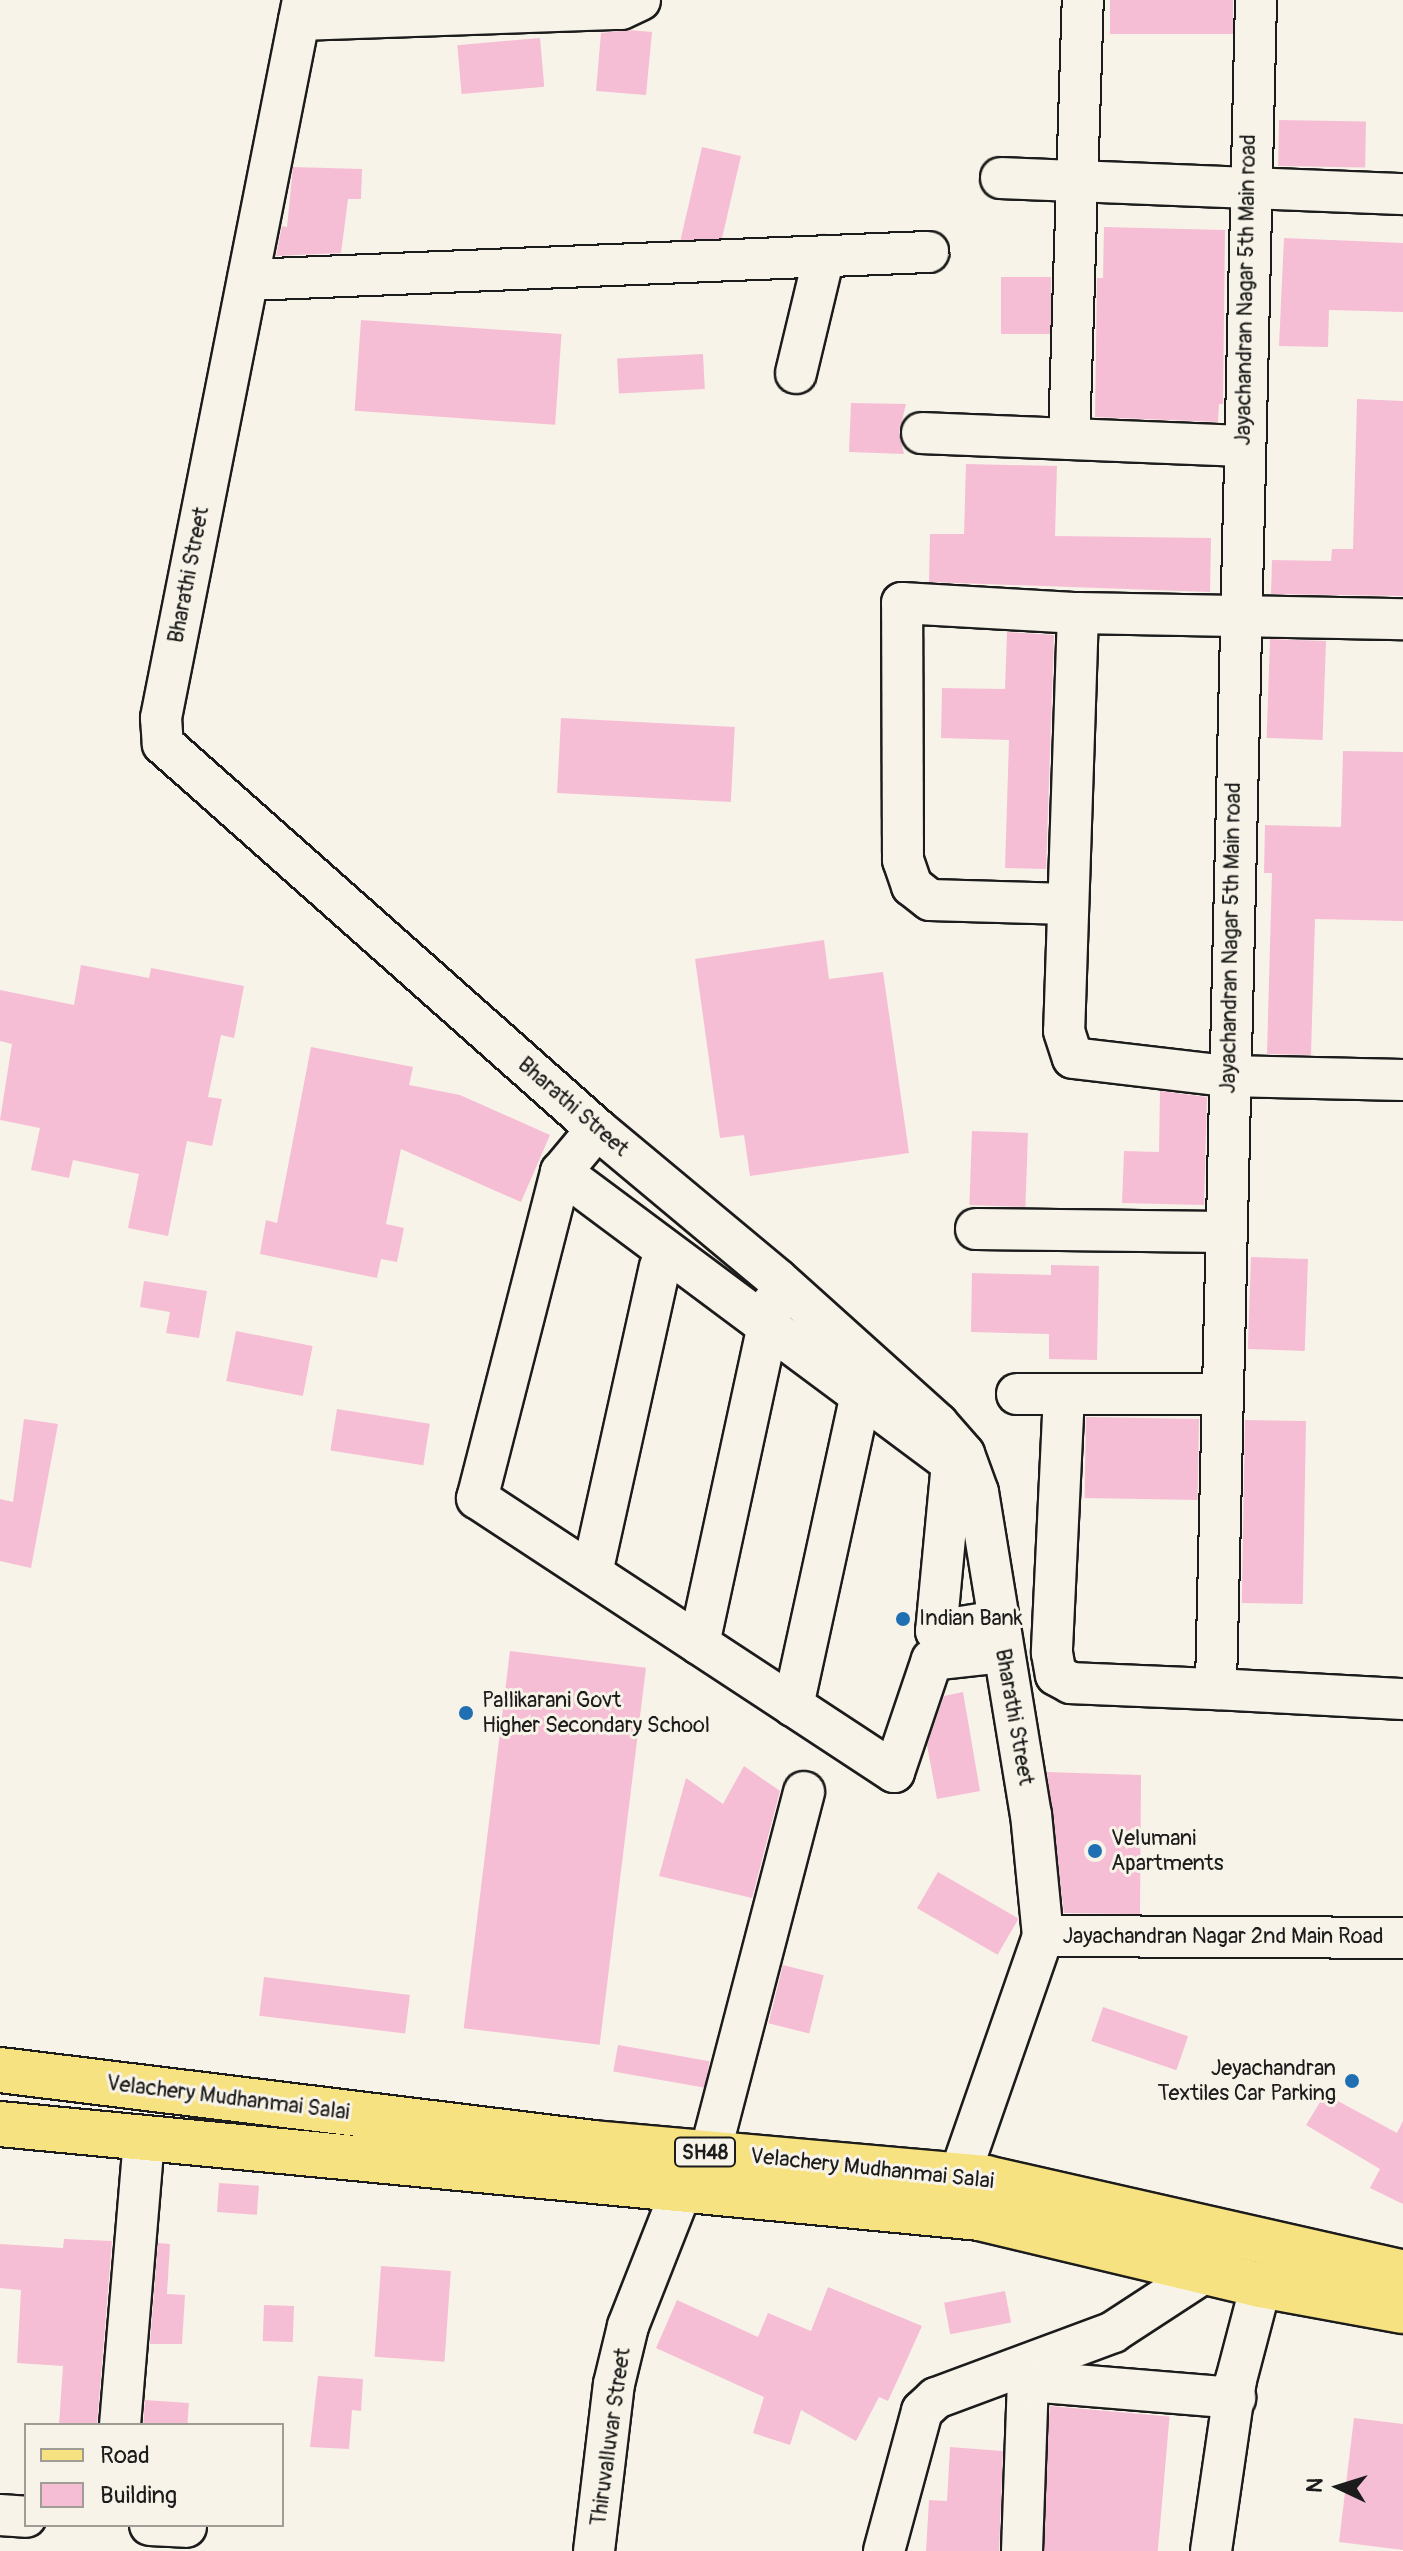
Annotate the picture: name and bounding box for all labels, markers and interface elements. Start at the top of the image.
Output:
street label: Jayachandran Nagar 5th Main road [1230,134,1262,446]
street label: Bharathi Street [163,505,215,645]
street label: Jayachandran Nagar 5th Main road [1215,782,1247,1094]
street label: Bharathi Street [512,1052,634,1162]
place label: Indian Bank [919,1606,1023,1632]
marker: Indian Bank [894,1610,912,1628]
street label: Bharathi Street [989,1647,1039,1787]
place label: Pallikarani Govt Higher Secondary School [482,1687,710,1738]
marker: Pallikarani Govt Higher Secondary School [457,1704,475,1722]
place label: Velumani Apartments [1111,1825,1223,1876]
marker: Velumani Apartments [1086,1842,1104,1860]
street label: Jayachandran Nagar 2nd Main Road [1062,1924,1384,1950]
place label: Jeyachandran Textiles Car Parking [1158,2055,1336,2106]
street label: Velachery Mudhanmai Salai [105,2070,351,2126]
marker: Jeyachandran Textiles Car Parking [1343,2072,1361,2090]
road number: SH48 [673,2136,737,2168]
street label: Velachery Mudhanmai Salai [749,2143,995,2195]
street label: Thiruvalluvar Street [585,2346,637,2528]
legend [24,2423,284,2527]
text: Road [100,2441,150,2470]
north arrow [1299,2447,1379,2527]
text: N [1301,2477,1330,2494]
text: Building [100,2481,177,2510]

